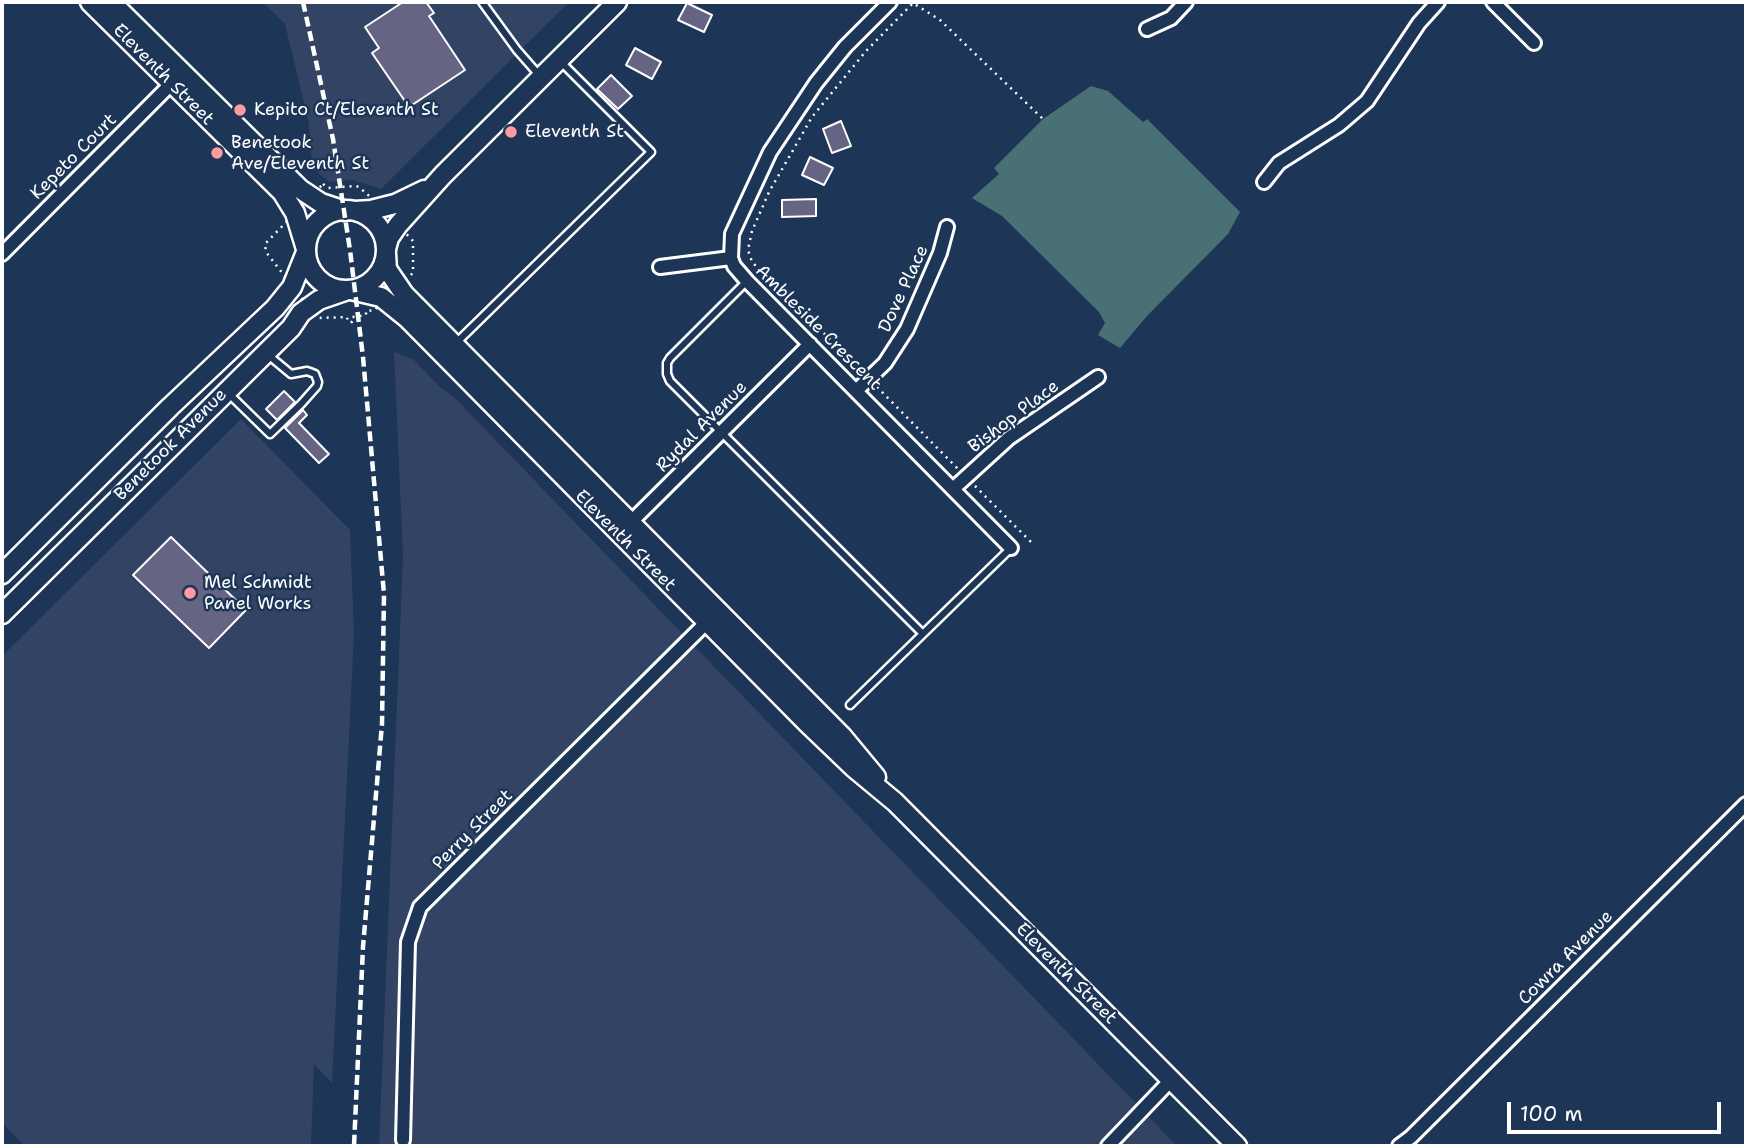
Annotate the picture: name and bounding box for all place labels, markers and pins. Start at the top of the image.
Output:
place label: Kepito Ct/Eleventh St [254,99,439,121]
marker: Kepito Ct/Eleventh St [232,102,248,118]
place label: Eleventh St [525,121,624,143]
marker: Eleventh St [503,124,519,140]
place label: Benetook Ave/Eleventh St [231,132,369,174]
marker: Benetook Ave/Eleventh St [209,145,225,161]
place label: Mel Schmidt Panel Works [204,572,312,614]
marker: Mel Schmidt Panel Works [182,585,198,601]

